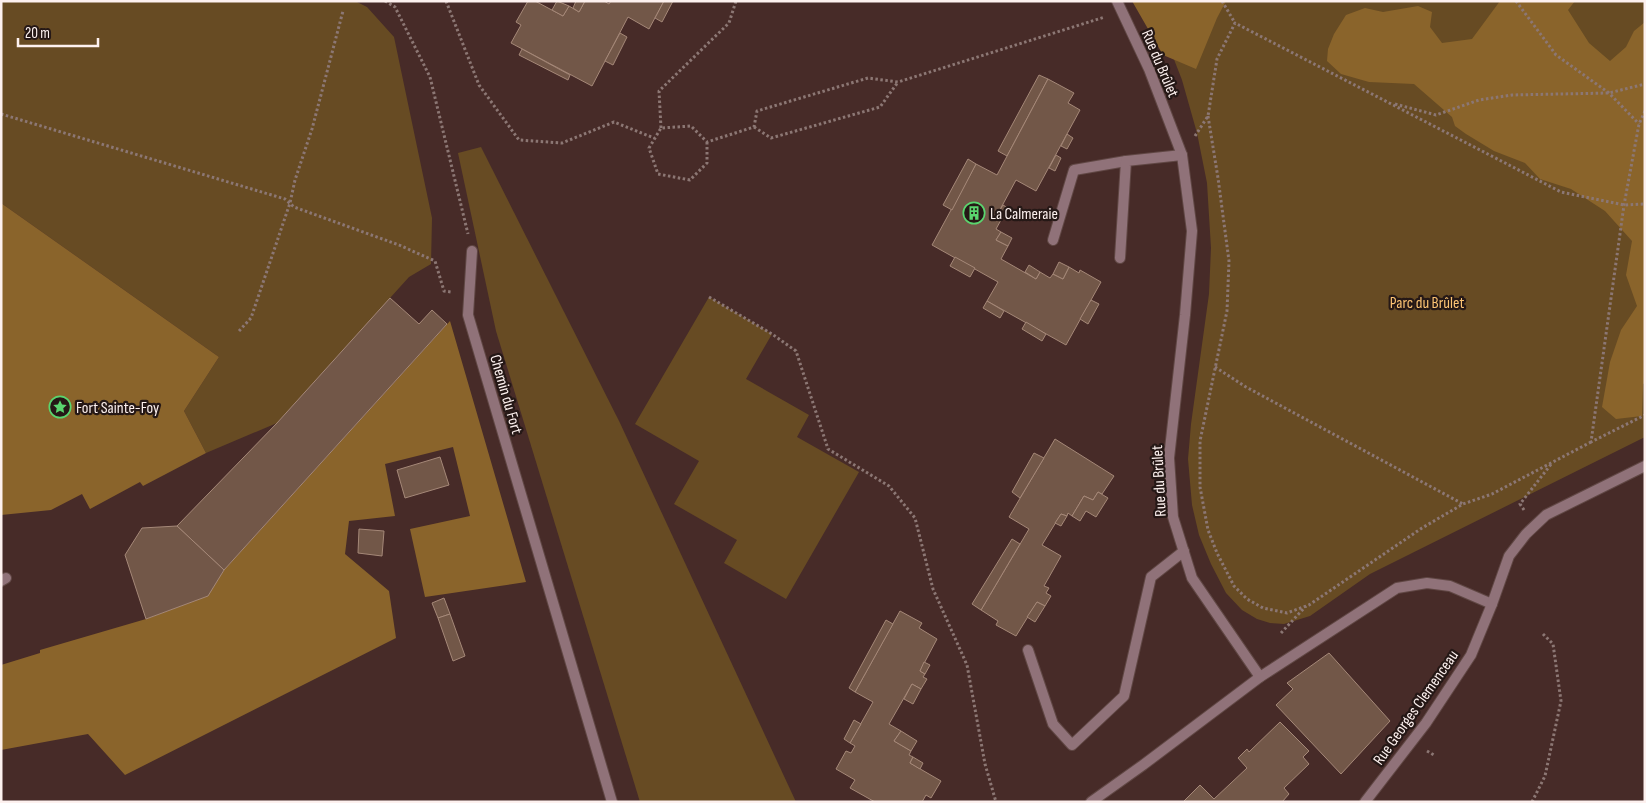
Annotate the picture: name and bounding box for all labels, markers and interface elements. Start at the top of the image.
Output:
scale bar [18,15,98,47]
text: 20 m [25,24,50,43]
street label: Rue du Brûlet [1137,27,1182,100]
building icon: La Calmeraie [962,201,986,225]
place label: La Calmeraie [990,205,1058,224]
park label: Parc du Brûlet [1390,294,1464,313]
street label: Chemin du Fort [485,353,526,436]
place icon: Fort Sainte-Foy [48,395,72,419]
place label: Fort Sainte-Foy [76,399,159,418]
street label: Rue du Brûlet [1148,445,1171,517]
street label: Rue Georges Clemenceau [1370,647,1463,769]

